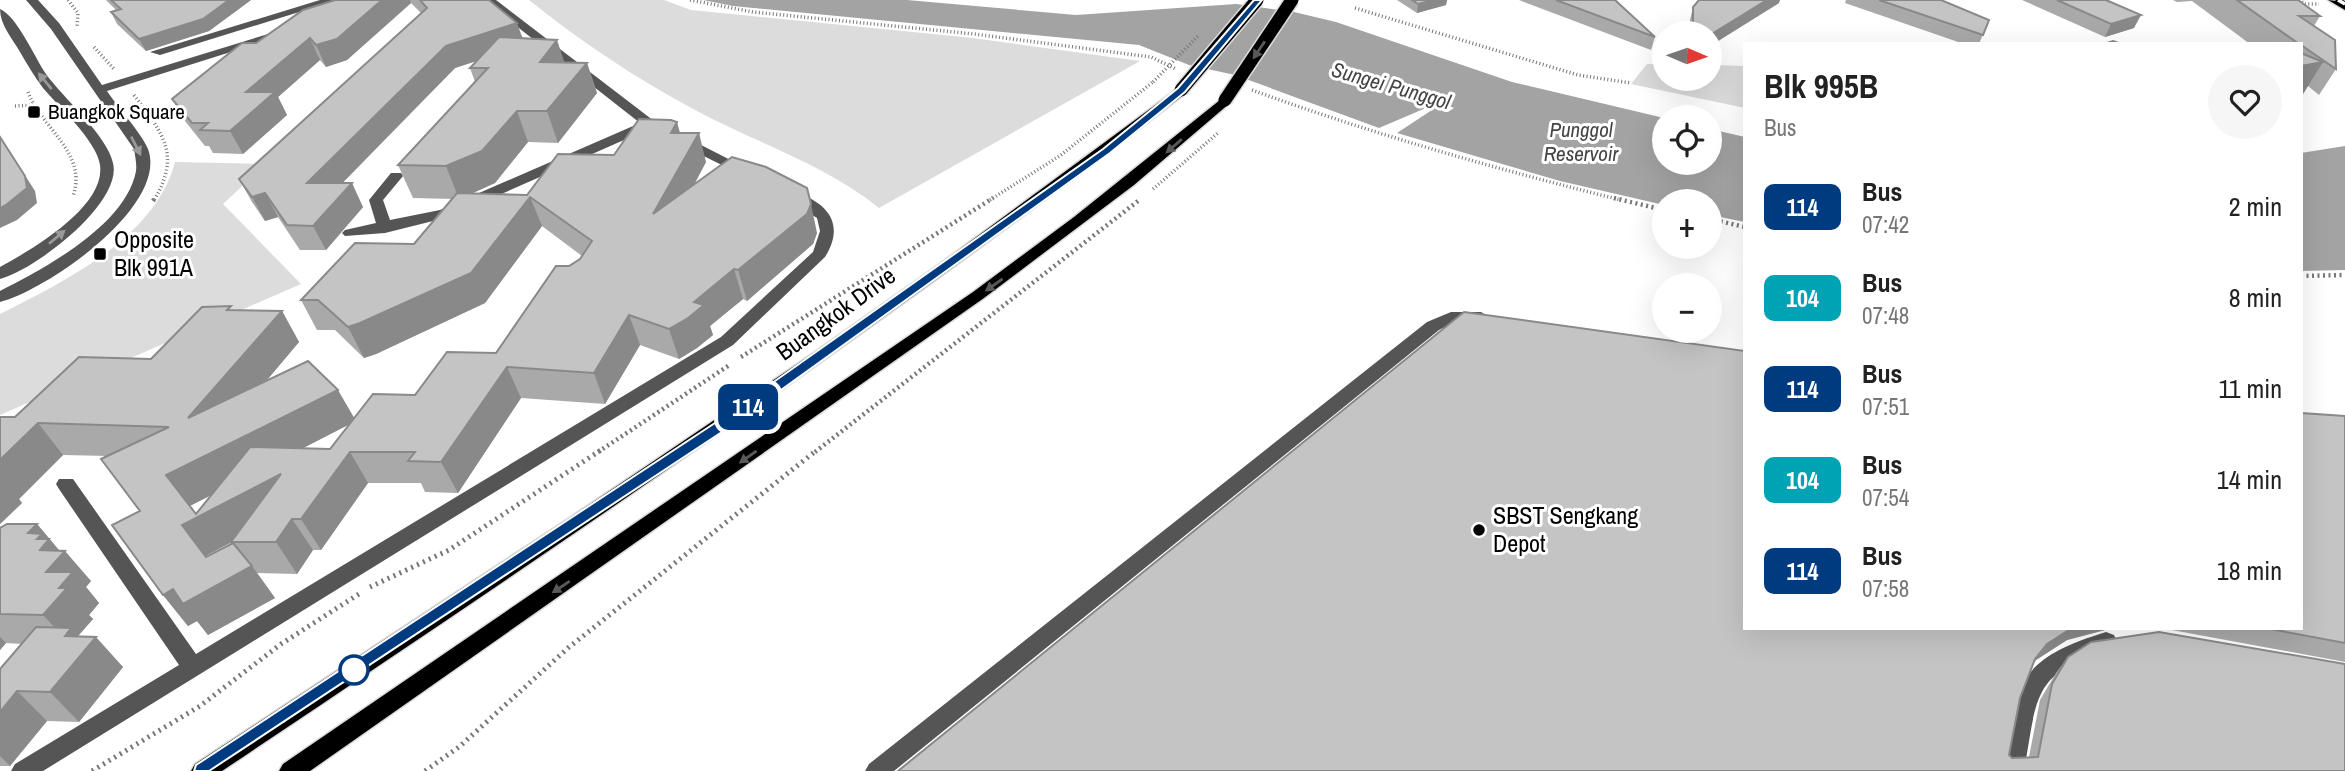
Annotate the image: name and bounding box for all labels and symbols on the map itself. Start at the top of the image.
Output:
north arrow [1652,21,1722,91]
one-way arrow [1252,40,1265,60]
water label: Sungei Punggol [1328,55,1455,117]
one-way arrow [37,72,52,90]
place label: Buangkok Square [48,97,185,126]
marker: Buangkok Square [26,104,42,120]
water label: Punggol Reservoir [1544,115,1620,168]
one-way arrow [130,137,142,157]
one-way arrow [1165,138,1183,154]
place label: Opposite Blk 991A [114,223,194,283]
one-way arrow [48,230,65,245]
marker: Opposite Blk 991A [92,246,108,262]
street label: Buangkok Drive [769,259,901,367]
one-way arrow [985,278,1003,292]
line badge: 114 [708,384,788,430]
one-way arrow [739,450,757,464]
place label: SBST Sengkang Depot [1493,499,1638,559]
marker: SBST Sengkang Depot [1471,522,1487,538]
one-way arrow [552,580,570,594]
unlabelled marker [339,655,369,685]

